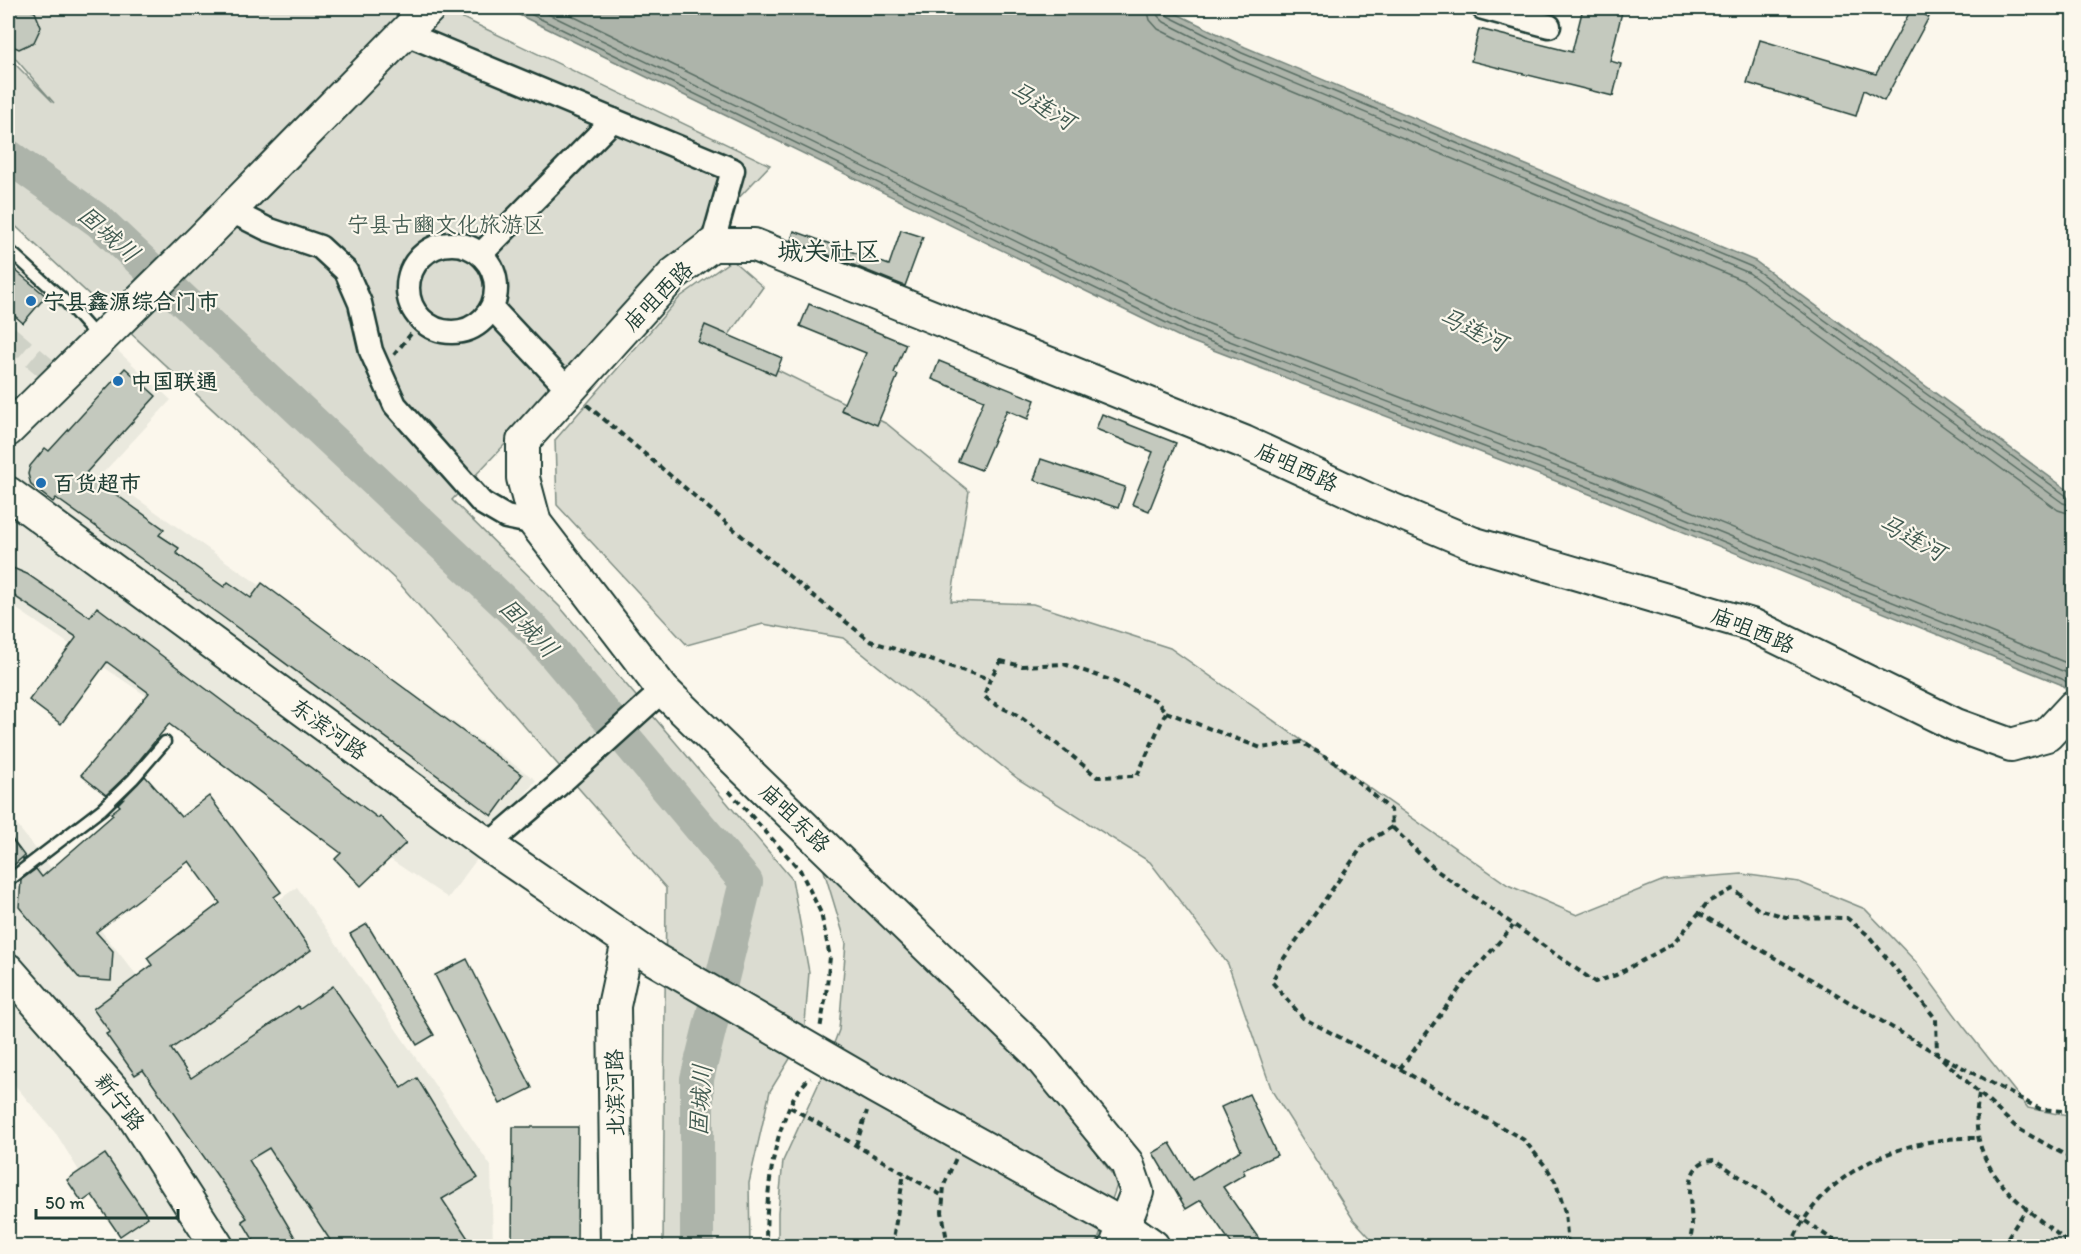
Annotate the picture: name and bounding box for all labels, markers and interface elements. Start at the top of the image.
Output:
water label: 马连河 [1004,74,1084,138]
water label: 固城川 [72,199,146,269]
park label: 宁县古豳文化旅游区 [347,211,545,238]
district label: 城关社区 [777,235,881,267]
street label: 庙咀西路 [617,255,699,337]
place label: 宁县鑫源综合门市 [43,288,219,315]
marker: 宁县鑫源综合门市 [24,294,38,308]
water label: 马连河 [1434,301,1515,359]
place label: 中国联通 [130,368,218,395]
marker: 中国联通 [111,374,125,388]
street label: 庙咀西路 [1251,436,1343,498]
place label: 百货超市 [53,470,141,497]
marker: 百货超市 [34,476,48,490]
water label: 马连河 [1873,507,1954,569]
water label: 固城川 [494,592,565,665]
street label: 庙咀西路 [1707,601,1799,659]
street label: 东滨河路 [285,692,373,766]
street label: 庙咀东路 [754,778,836,858]
street label: 北滨河路 [601,1049,629,1137]
water label: 固城川 [683,1062,717,1137]
street label: 新宁路 [89,1068,151,1136]
scale bar [36,1182,178,1220]
text: 50 m [45,1192,85,1214]

